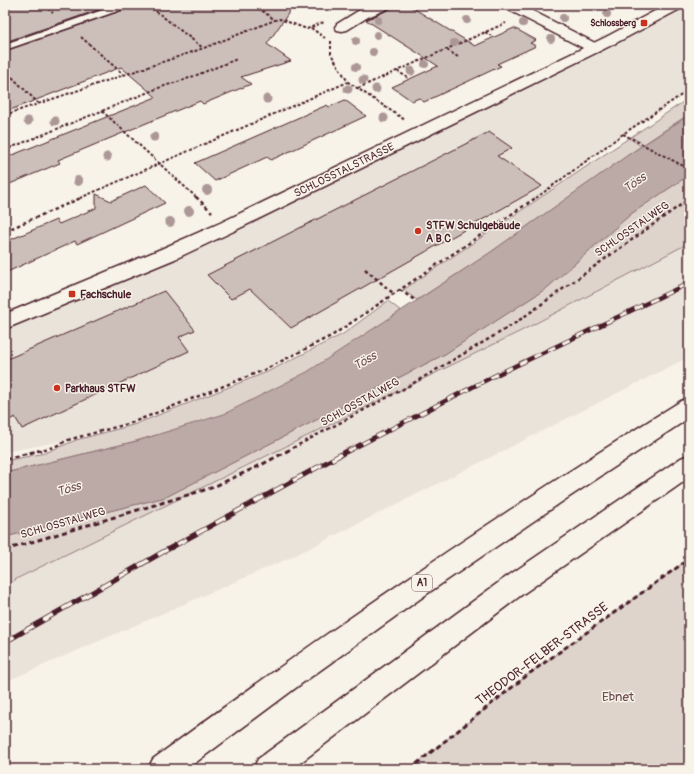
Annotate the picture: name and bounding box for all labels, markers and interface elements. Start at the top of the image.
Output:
place label: Schlossberg [590,18,636,29]
marker: Schlossberg [639,18,649,28]
street label: SCHLOSSTALSTRASSE [292,140,396,200]
water label: Töss [621,169,650,196]
street label: SCHLOSSTALWEG [592,199,672,259]
place label: STFW Schulgebäude A B C [426,219,521,245]
marker: STFW Schulgebäude A B C [413,226,423,236]
place label: Fachschule [80,288,132,301]
marker: Fachschule [67,289,77,299]
water label: Töss [351,348,381,373]
street label: SCHLOSSTALWEG [318,375,402,429]
place label: Parkhaus STFW [65,382,136,395]
marker: Parkhaus STFW [52,383,62,393]
water label: Töss [55,478,84,500]
street label: SCHLOSSTALWEG [19,505,107,541]
road number: A1 [412,575,432,591]
street label: THEODOR-FELBER-STRASSE [473,599,612,709]
park label: Ebnet [602,689,635,705]

